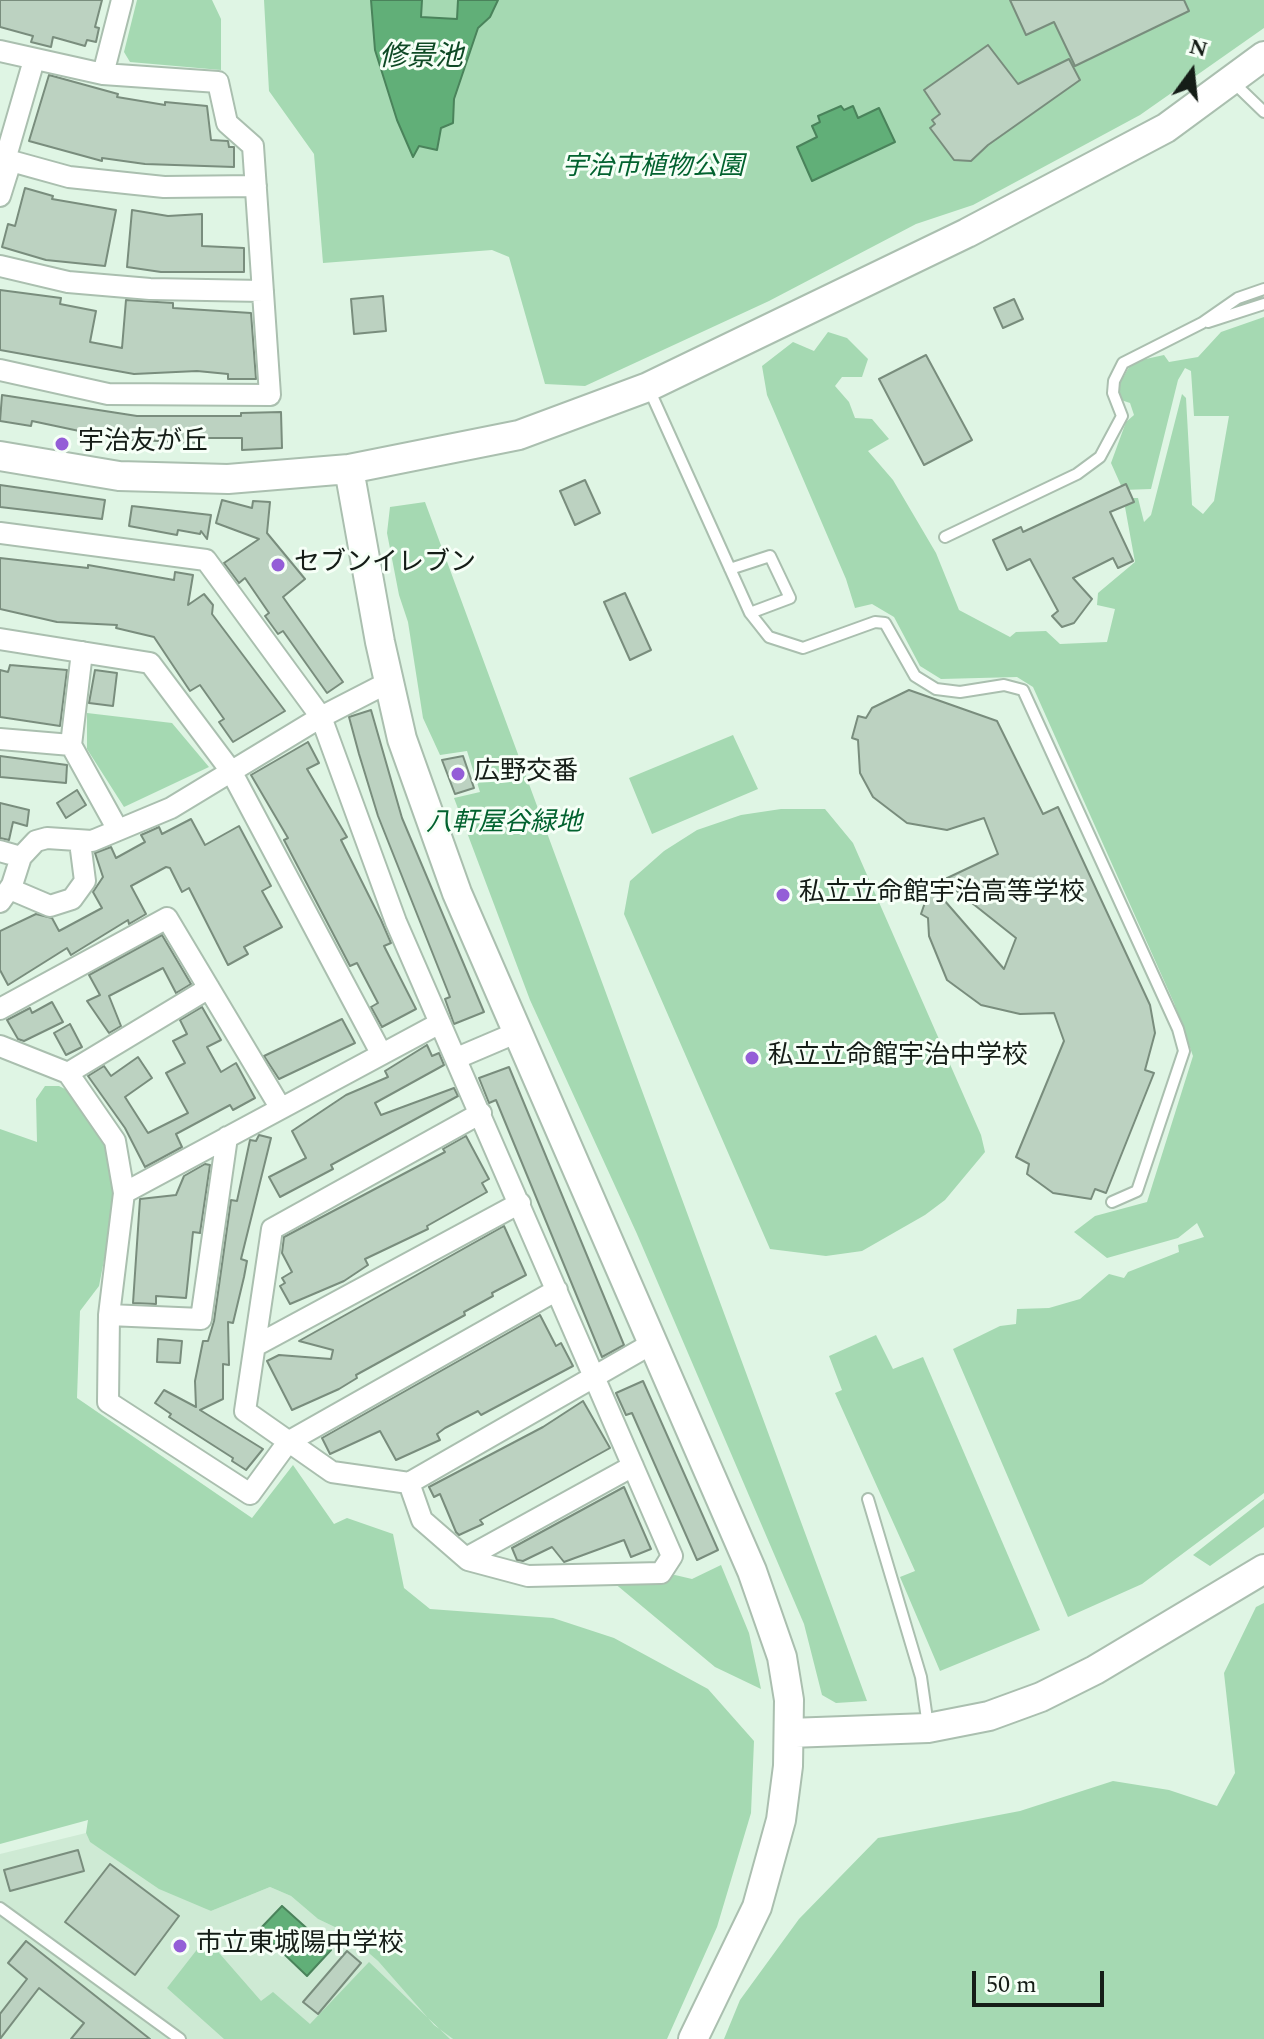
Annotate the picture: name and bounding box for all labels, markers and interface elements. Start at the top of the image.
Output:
text: N [1185,30,1211,67]
north arrow [1152,32,1232,112]
water label: 修景池 [379,43,463,77]
park label: 宇治市植物公園 [562,153,744,185]
place label: 宇治友が丘 [78,428,208,460]
marker: 宇治友が丘 [53,435,71,453]
place label: セブンイレブン [294,549,476,581]
marker: セブンイレブン [269,556,287,574]
place label: 広野交番 [474,758,578,790]
marker: 広野交番 [449,765,467,783]
park label: 八軒屋谷緑地 [426,809,582,841]
place label: 私立立命館宇治高等学校 [799,879,1085,911]
marker: 私立立命館宇治高等学校 [774,886,792,904]
place label: 私立立命館宇治中学校 [768,1042,1028,1074]
marker: 私立立命館宇治中学校 [743,1049,761,1067]
place label: 市立東城陽中学校 [196,1930,404,1962]
marker: 市立東城陽中学校 [171,1937,189,1955]
scale bar [976,1955,1108,2005]
text: 50 m [986,1967,1037,2003]

